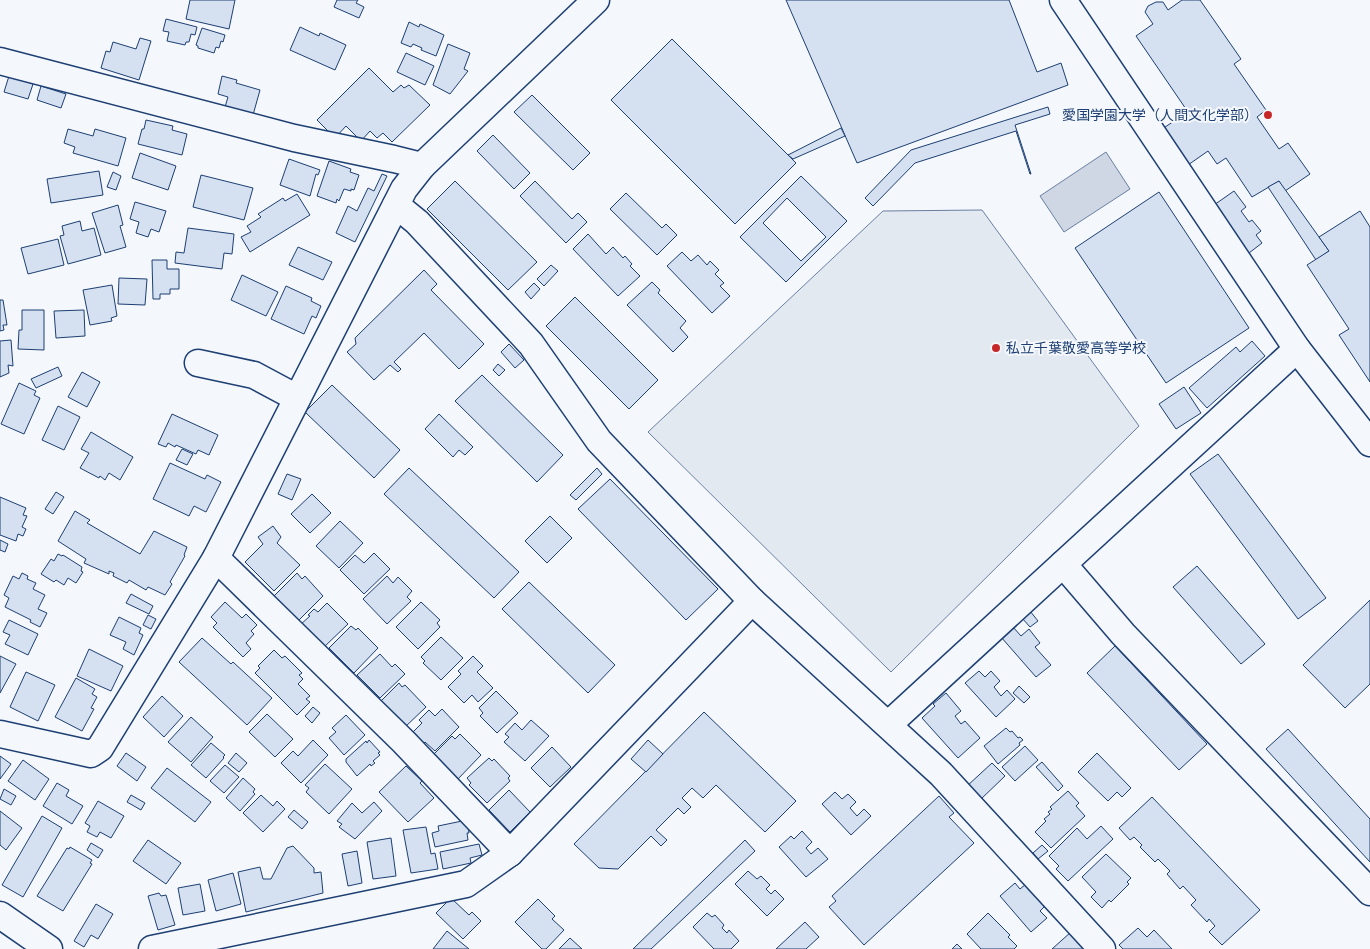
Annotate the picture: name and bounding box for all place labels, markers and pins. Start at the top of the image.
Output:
place label: 愛国学園大学（人間文化学部） [1062,106,1258,123]
marker: 愛国学園大学（人間文化学部） [1262,109,1274,121]
place label: 私立千葉敬愛高等学校 [1006,339,1146,356]
marker: 私立千葉敬愛高等学校 [990,342,1002,354]

